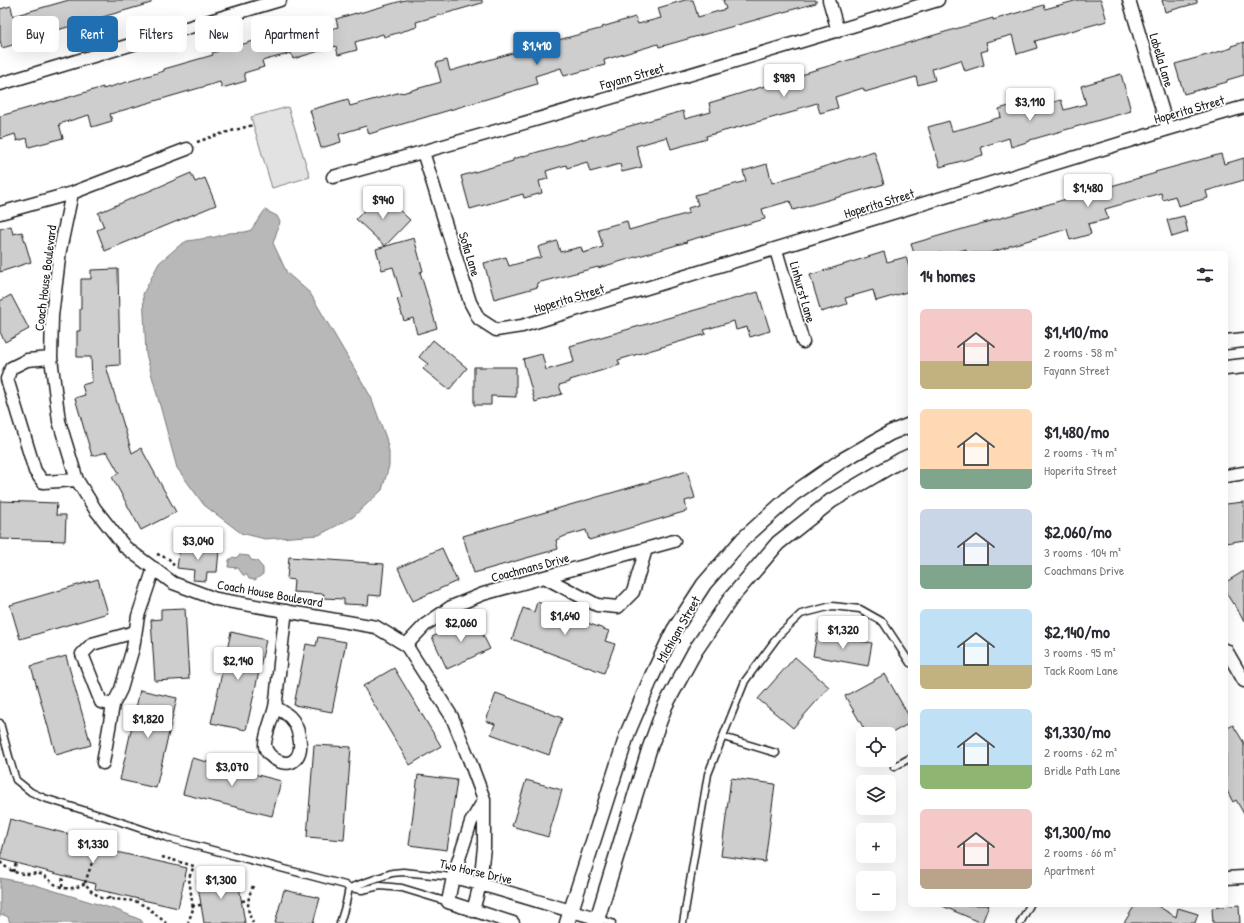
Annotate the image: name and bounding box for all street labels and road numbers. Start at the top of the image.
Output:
street label: Labella Lane [1145,31,1179,89]
street label: Fayann Street [597,58,667,94]
street label: Hoperita Street [1152,90,1227,128]
street label: Hoperita Street [842,184,917,222]
street label: Coach House Boulevard [30,224,60,332]
street label: Sofia Lane [455,230,485,278]
street label: Linhurst Lane [786,259,820,325]
street label: Hoperita Street [532,279,607,317]
street label: Coachmans Drive [489,548,571,586]
street label: Coach House Boulevard [216,575,324,611]
street label: Michigan Street [652,592,705,666]
street label: Two Horse Drive [438,854,514,888]

